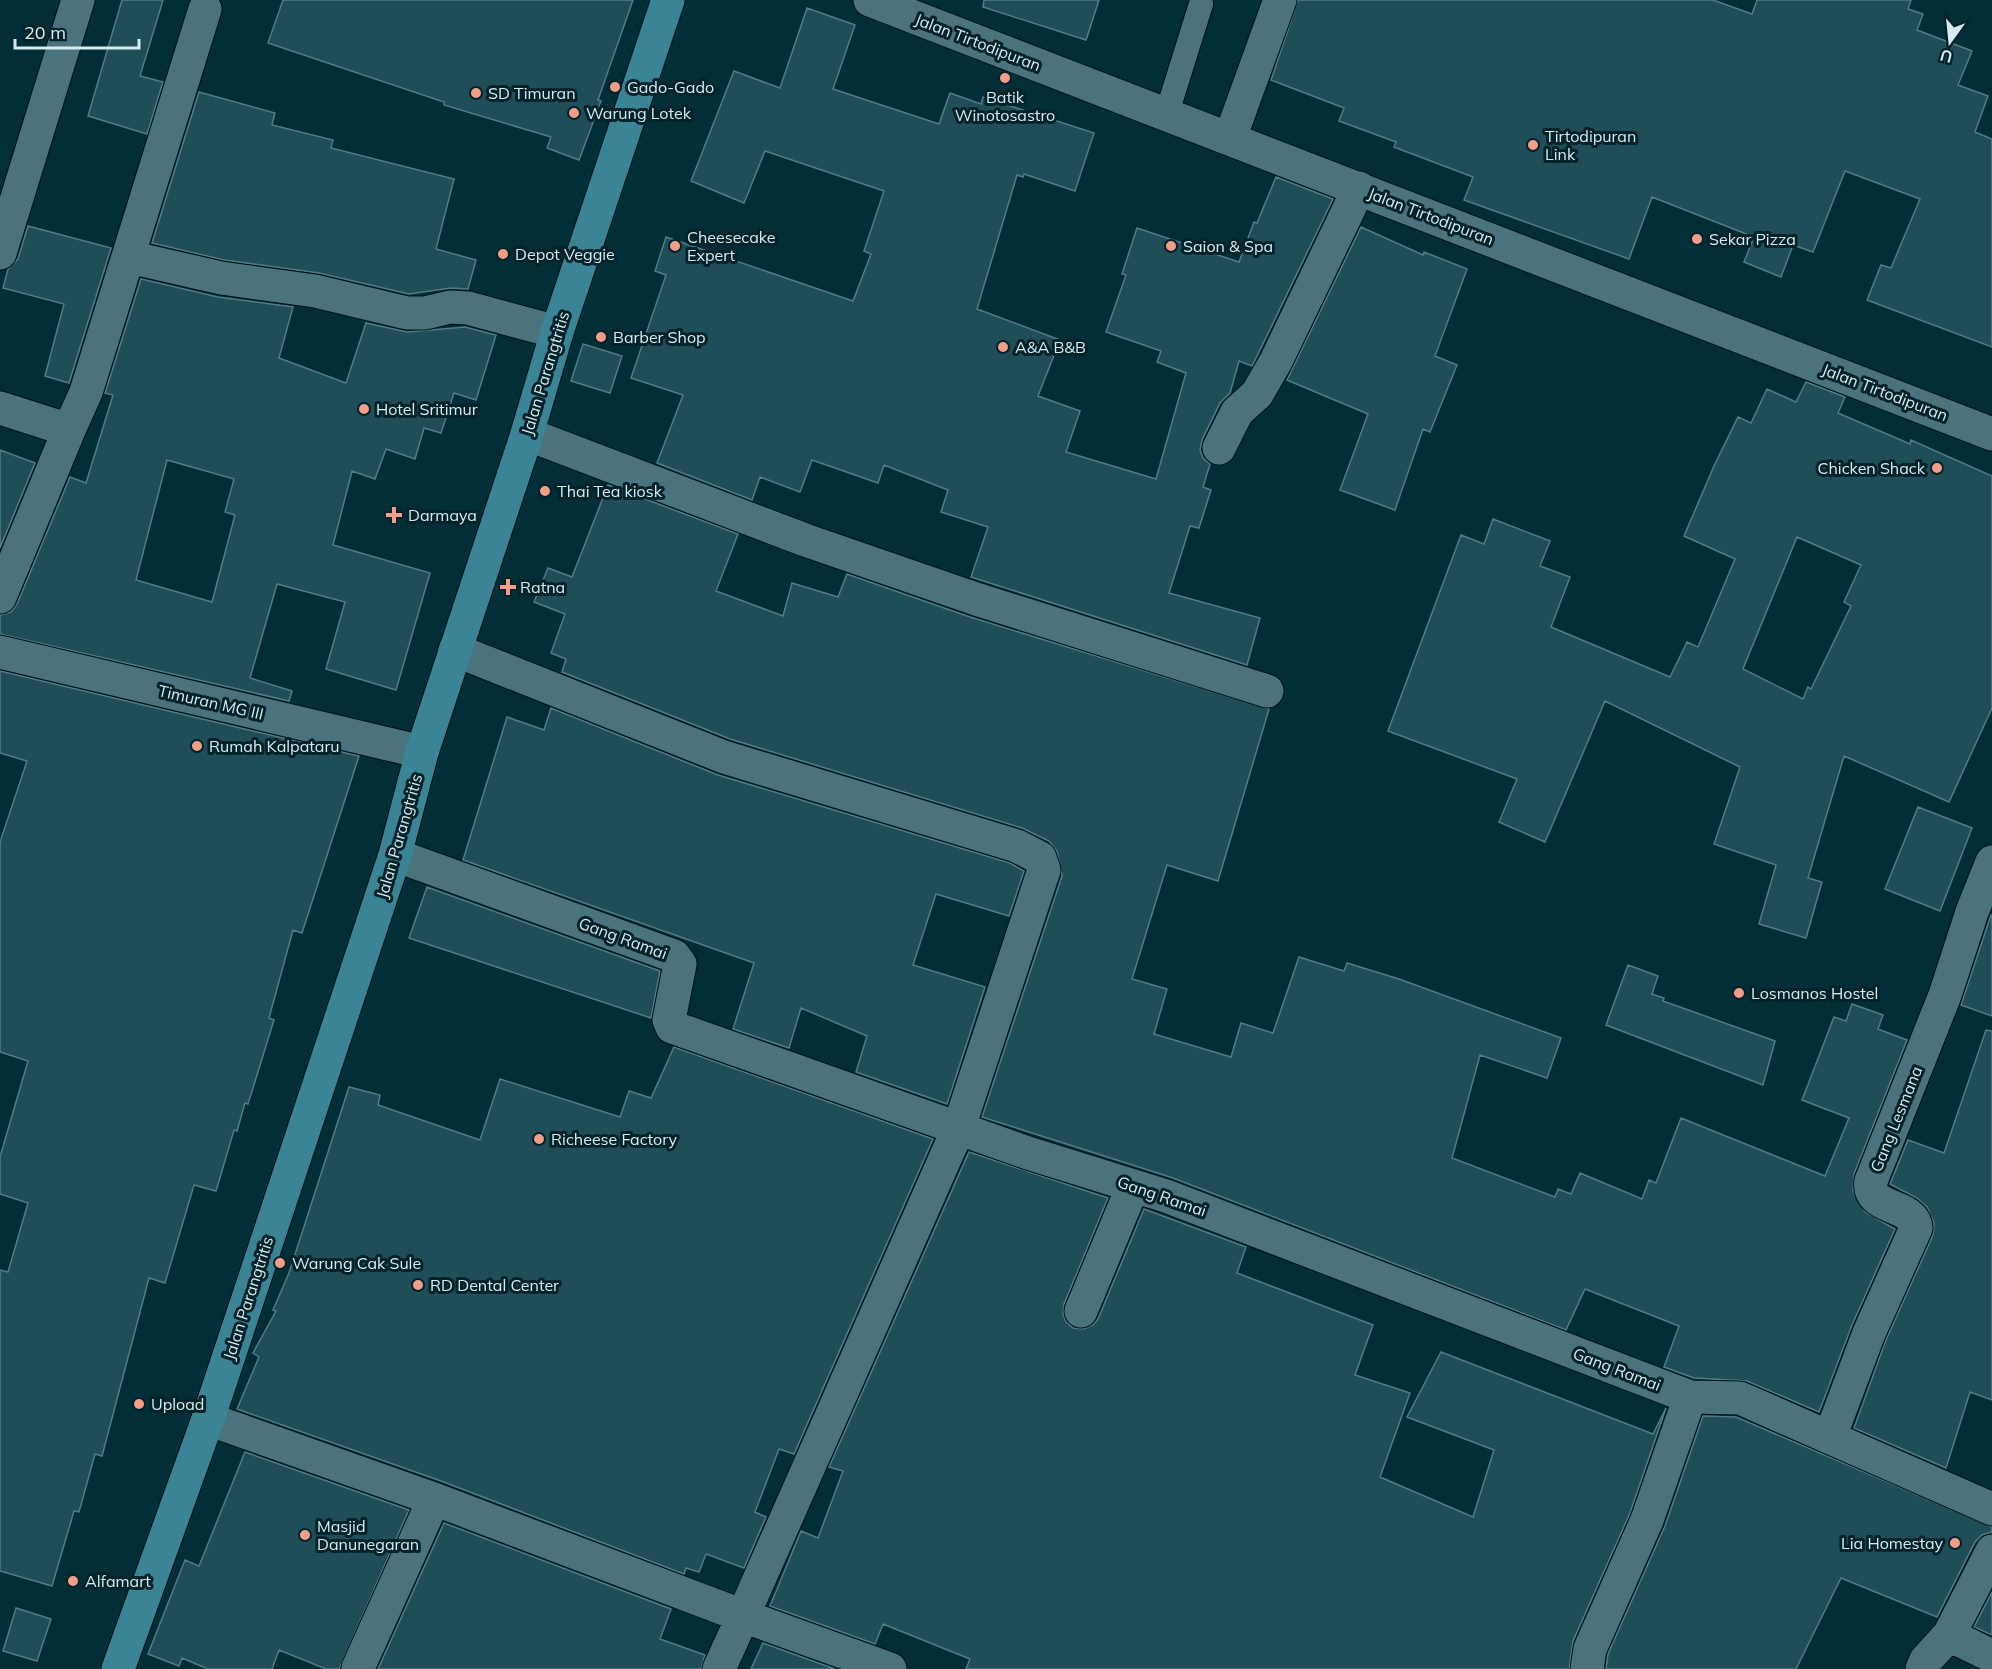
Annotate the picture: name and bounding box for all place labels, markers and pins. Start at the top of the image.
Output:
marker: Batik Winotosastro [998,71,1012,85]
place label: Gado-Gado [627,77,714,97]
marker: Gado-Gado [608,80,622,94]
place label: SD Timuran [488,83,576,103]
marker: SD Timuran [469,86,483,100]
place label: Batik Winotosastro [955,87,1055,125]
place label: Warung Lotek [586,103,692,123]
marker: Warung Lotek [567,106,581,120]
place label: Tirtodipuran Link [1545,126,1636,164]
marker: Tirtodipuran Link [1526,138,1540,152]
place label: Cheesecake Expert [687,227,776,265]
place label: Sekar Pizza [1709,229,1796,249]
marker: Sekar Pizza [1690,232,1704,246]
place label: Saion & Spa [1183,236,1273,256]
marker: Cheesecake Expert [668,239,682,253]
marker: Saion & Spa [1164,239,1178,253]
place label: Depot Veggie [515,244,615,264]
marker: Depot Veggie [496,247,510,261]
place label: Barber Shop [613,327,706,347]
marker: Barber Shop [594,330,608,344]
place label: A&A B&B [1015,337,1086,357]
marker: A&A B&B [996,340,1010,354]
place label: Hotel Sritimur [376,399,478,419]
marker: Hotel Sritimur [357,402,371,416]
place label: Chicken Shack [1818,458,1926,478]
marker: Chicken Shack [1930,461,1944,475]
place label: Thai Tea kiosk [557,481,663,501]
marker: Thai Tea kiosk [538,484,552,498]
place label: Darmaya [408,505,477,525]
marker: Darmaya [385,506,403,524]
place label: Ratna [520,577,565,597]
marker: Ratna [501,580,515,594]
place label: Rumah Kalpataru [209,736,340,756]
marker: Rumah Kalpataru [190,739,204,753]
place label: Losmanos Hostel [1751,983,1878,1003]
marker: Losmanos Hostel [1732,986,1746,1000]
place label: Richeese Factory [551,1129,678,1149]
marker: Richeese Factory [532,1132,546,1146]
place label: Warung Cak Sule [292,1253,421,1273]
marker: Warung Cak Sule [273,1256,287,1270]
place label: RD Dental Center [430,1275,559,1295]
marker: RD Dental Center [411,1278,425,1292]
place label: Upload [151,1394,204,1414]
marker: Upload [132,1397,146,1411]
place label: Masjid Danunegaran [317,1516,419,1554]
marker: Masjid Danunegaran [298,1528,312,1542]
place label: Lia Homestay [1841,1533,1944,1553]
marker: Lia Homestay [1948,1536,1962,1550]
place label: Alfamart [85,1571,151,1591]
marker: Alfamart [66,1574,80,1588]

